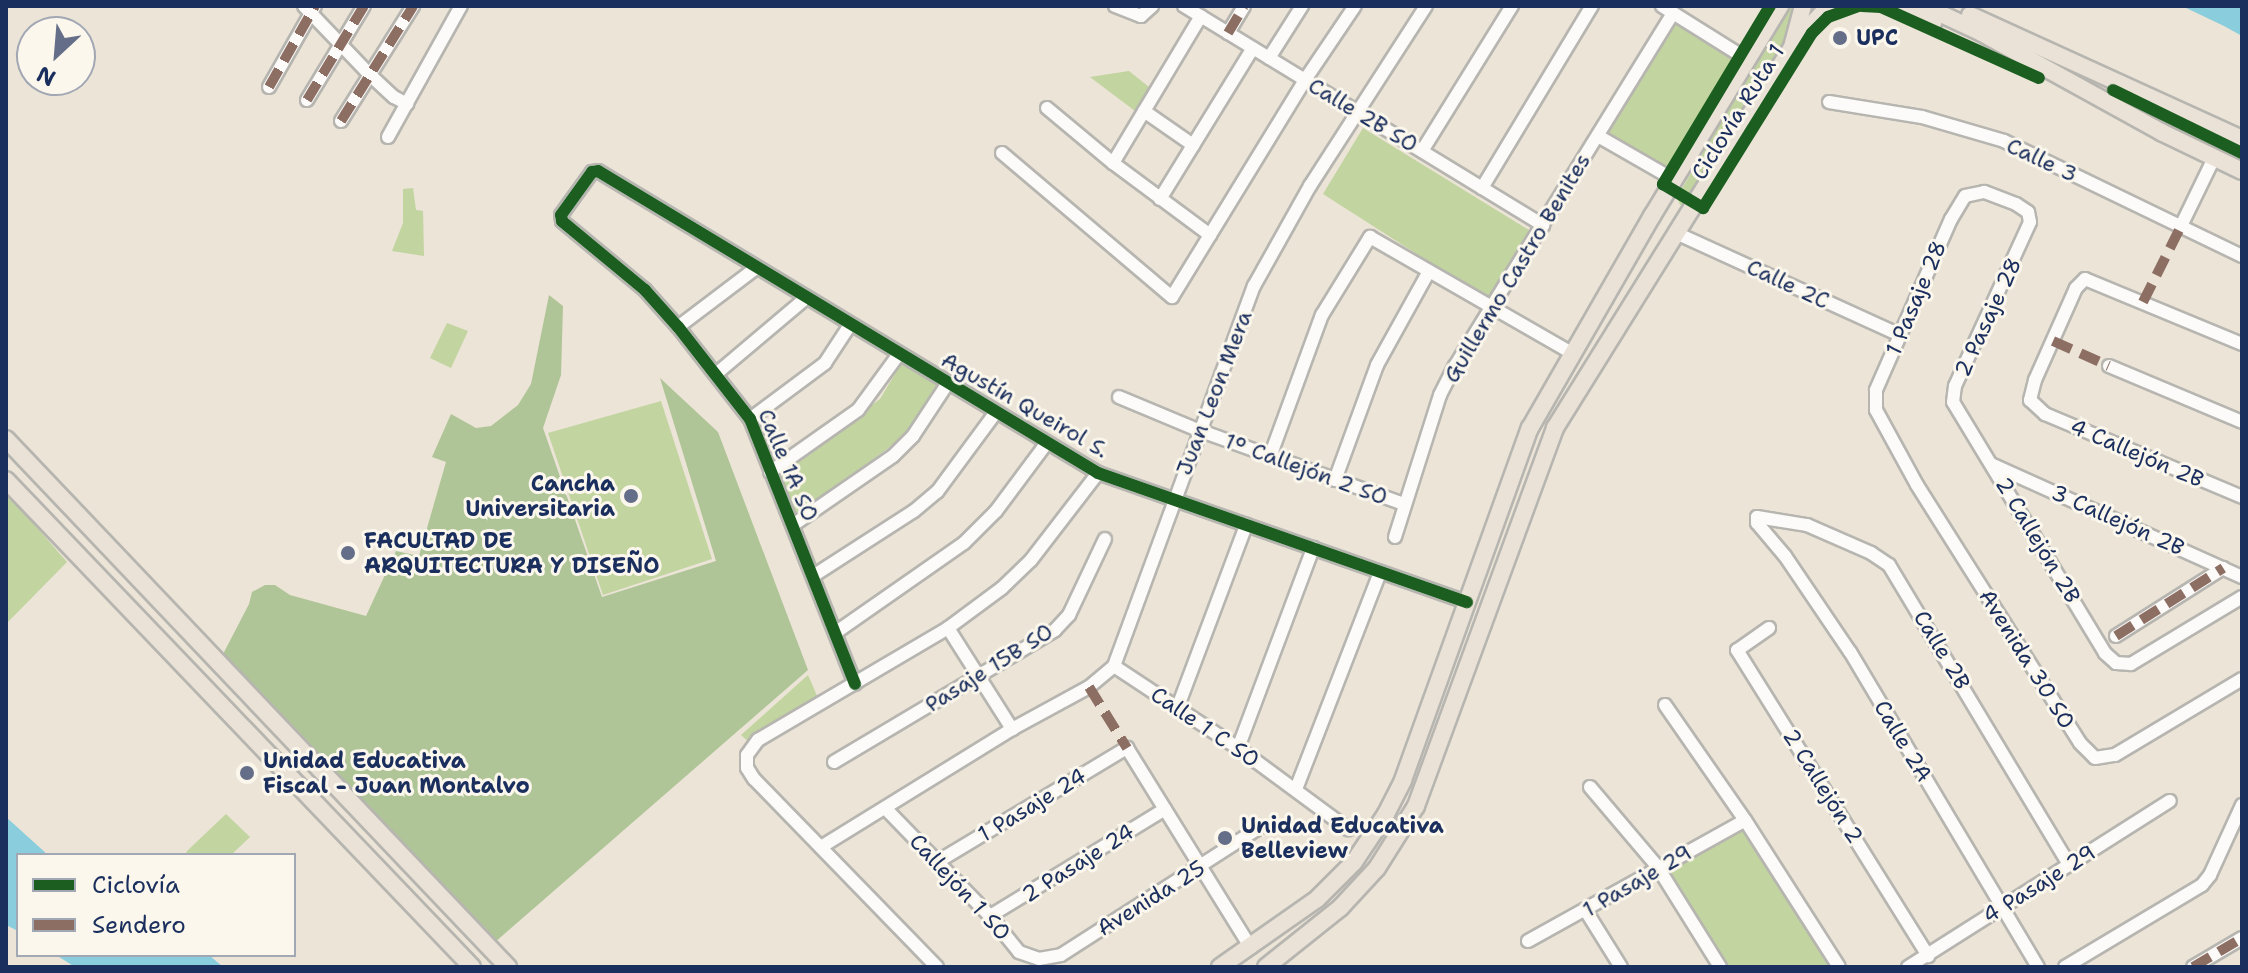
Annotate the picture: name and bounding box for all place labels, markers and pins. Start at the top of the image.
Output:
place label: UPC [1856,25,1898,51]
marker: UPC [1831,29,1849,47]
place label: Cancha Universitaria [465,470,615,522]
marker: Cancha Universitaria [622,487,640,505]
place label: FACULTAD DE ARQUITECTURA Y DISEÑO [364,527,659,578]
marker: FACULTAD DE ARQUITECTURA Y DISEÑO [339,544,357,562]
place label: Unidad Educativa Fiscal - Juan Montalvo [263,747,530,798]
marker: Unidad Educativa Fiscal - Juan Montalvo [238,764,256,782]
place label: Unidad Educativa Belleview [1241,812,1444,864]
marker: Unidad Educativa Belleview [1216,829,1234,847]

